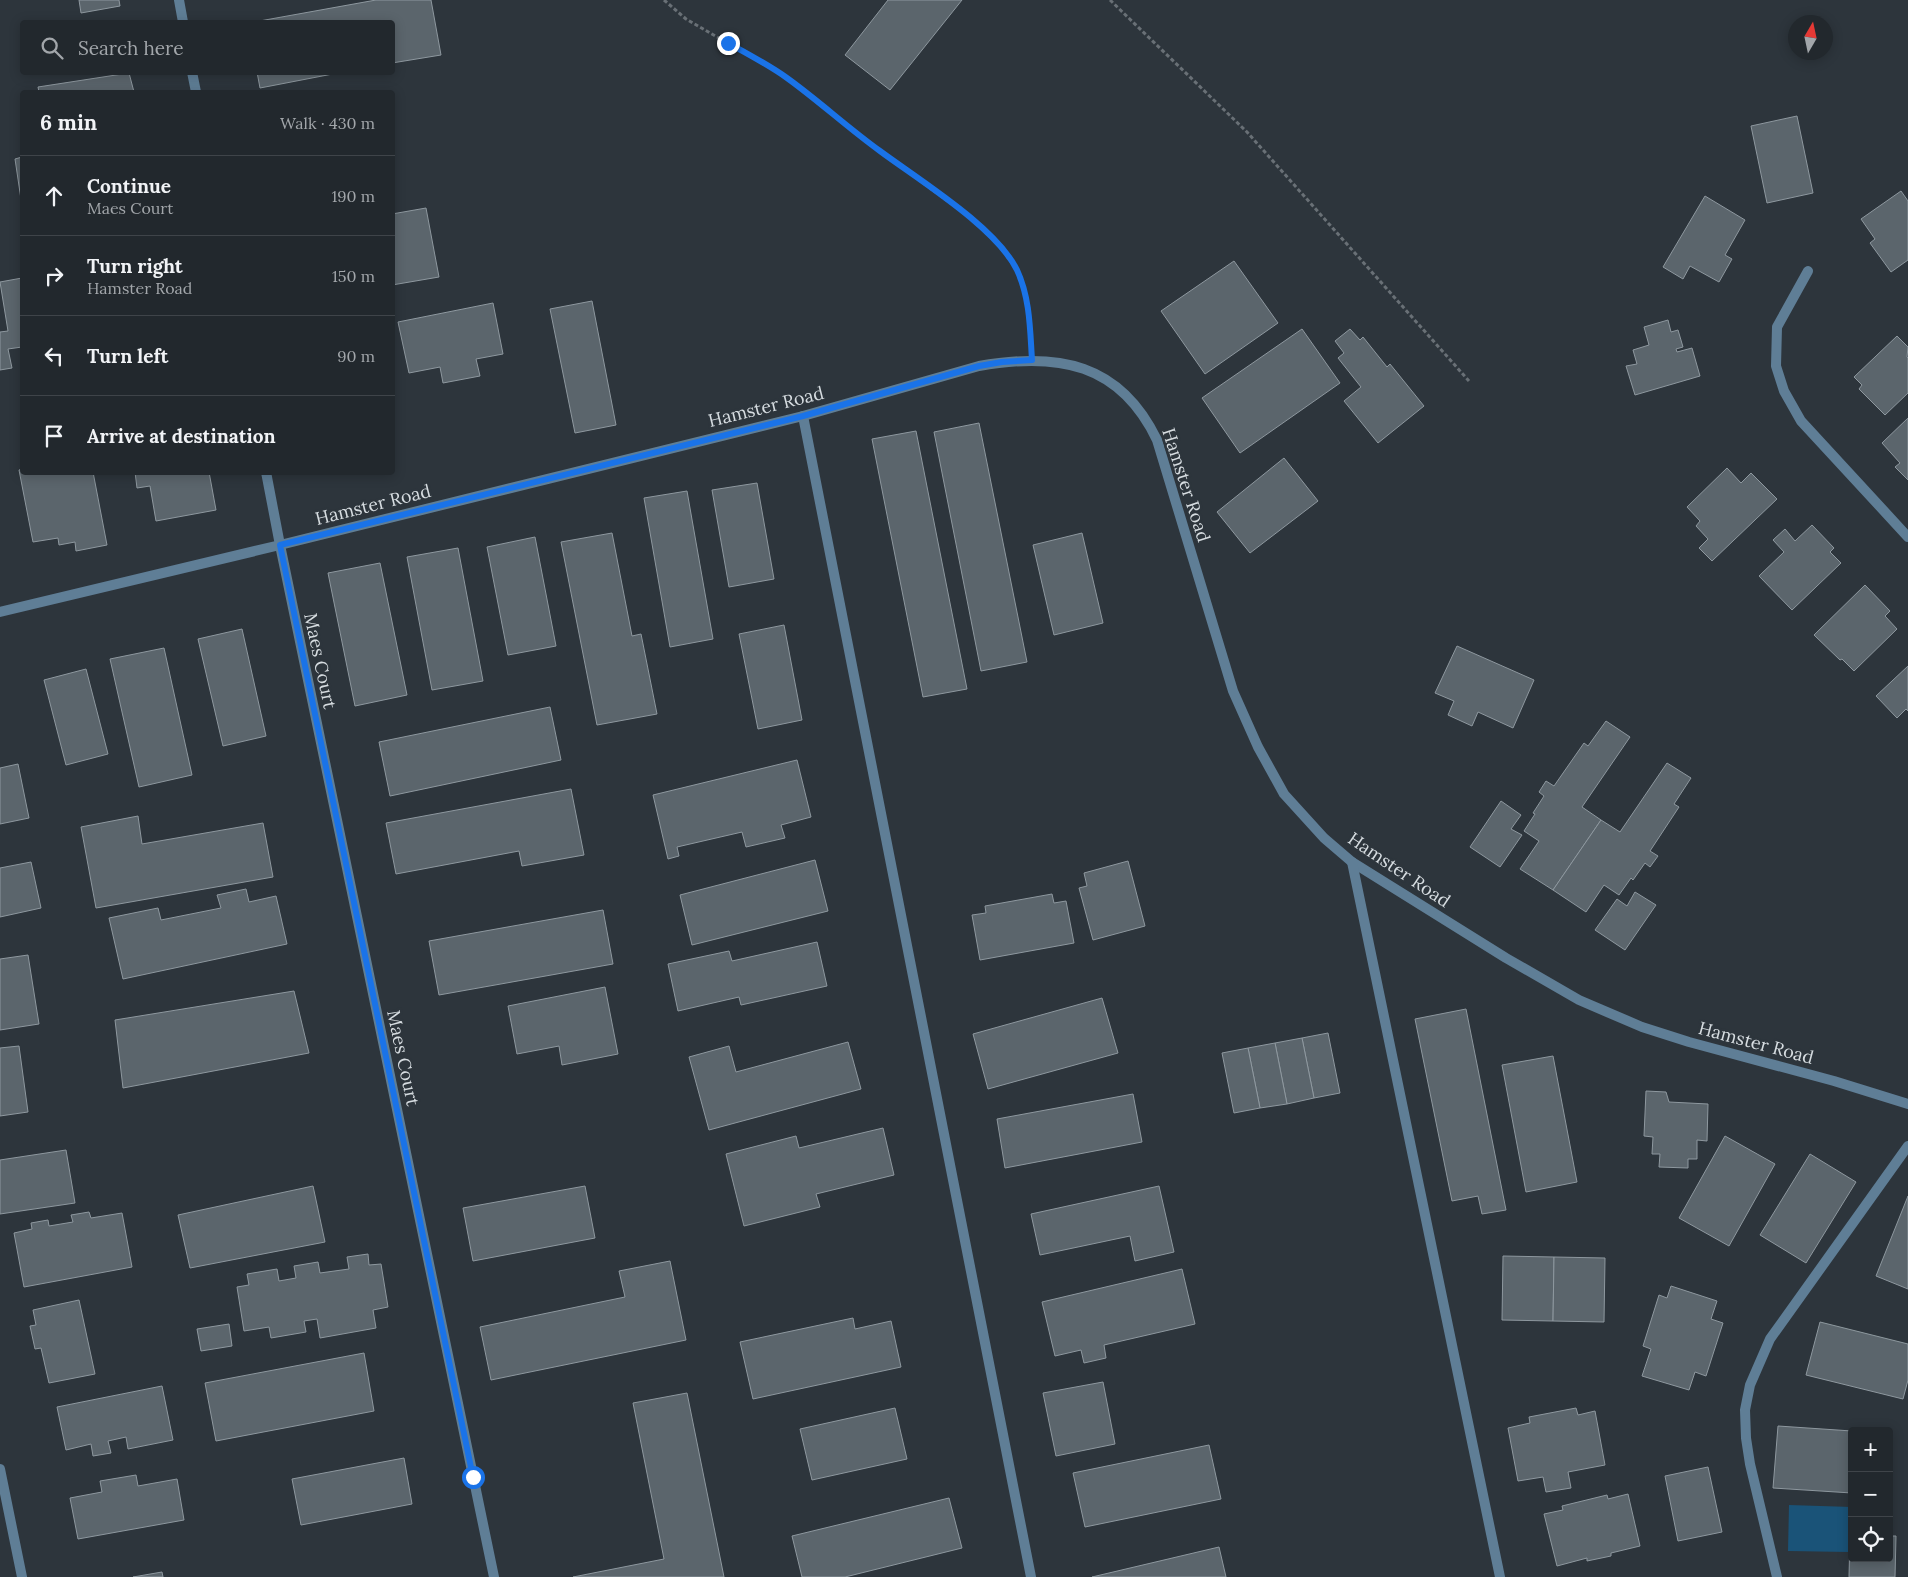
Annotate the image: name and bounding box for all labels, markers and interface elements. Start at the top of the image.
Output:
north arrow [1788,15,1833,60]
search box [20,20,395,75]
route end [717,32,740,55]
icon: search [38,34,66,62]
text: Search here [78,36,184,60]
text: 6 min [40,109,97,136]
text: Walk · 430 m [280,113,375,133]
text: Continue [87,174,171,198]
icon: ahead [40,182,68,210]
text: 190 m [331,186,375,206]
text: Maes Court [87,198,174,218]
text: Turn right [87,254,183,278]
icon: right [40,262,68,290]
text: 150 m [332,266,375,286]
text: Hamster Road [87,278,192,298]
icon: left [40,342,68,370]
text: Turn left [87,344,168,368]
text: 90 m [337,346,375,366]
street label: Hamster Road [706,381,826,432]
icon: arrive [40,422,68,450]
text: Arrive at destination [87,424,276,448]
street label: Hamster Road [1157,425,1216,545]
street label: Hamster Road [313,479,433,530]
street label: Maes Court [299,611,342,711]
street label: Hamster Road [1344,827,1455,912]
street label: Maes Court [382,1008,425,1108]
street label: Hamster Road [1696,1016,1817,1069]
map controls [1848,1427,1893,1562]
button: + [1848,1427,1893,1472]
route start [462,1466,485,1489]
button: − [1848,1472,1893,1517]
button: locate [1848,1517,1893,1562]

